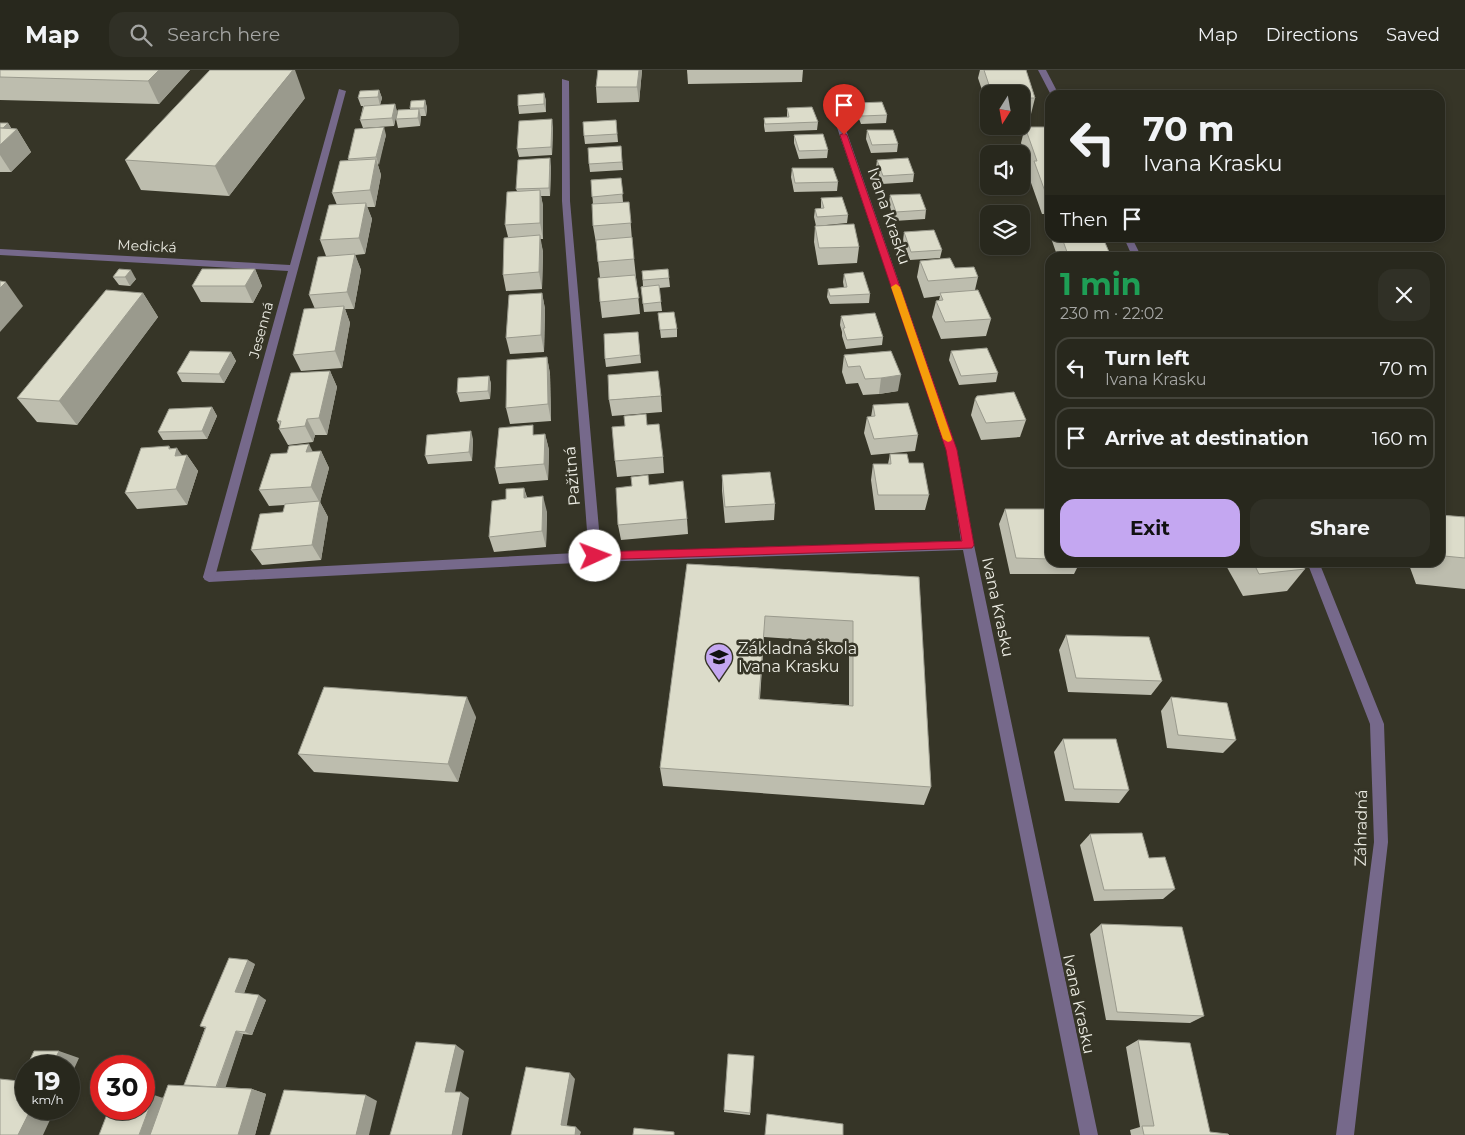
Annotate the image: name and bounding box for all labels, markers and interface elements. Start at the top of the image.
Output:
search box [109,12,459,57]
text: Map [25,20,79,49]
icon: search [127,21,155,49]
text: Search here [167,23,280,46]
text: Map [1198,24,1238,46]
text: Directions [1266,24,1358,46]
text: Saved [1386,24,1440,46]
pin [823,84,865,135]
north arrow [980,85,1030,135]
map controls [980,85,1030,255]
icon: arrive [830,91,858,119]
text: 70 m [1143,107,1234,150]
icon: left [1060,110,1125,175]
button: sound [980,145,1030,195]
text: Ivana Krasku [1143,150,1283,177]
street label: Ivana Krasku [863,165,915,267]
button: layers [980,205,1030,255]
icon: arrive [1118,205,1146,233]
text: Then [1060,208,1108,231]
street label: Medická [117,235,177,257]
text: 1 min [1060,266,1141,303]
button: close [1378,269,1430,321]
street label: Jesenná [245,300,277,361]
text: 230 m · 22:02 [1060,304,1164,323]
text: Turn left [1105,347,1190,370]
icon: left [1062,354,1090,382]
text: 70 m [1379,357,1428,380]
text: Ivana Krasku [1105,370,1206,389]
icon: arrive [1062,424,1090,452]
text: Arrive at destination [1105,427,1309,450]
text: 160 m [1372,427,1428,450]
street label: Pažitná [560,445,584,507]
button: Exit [1060,499,1240,557]
button: Share [1250,499,1430,557]
position arrow [568,529,620,581]
street label: Ivana Krasku [978,555,1018,659]
place label: Základná škola Ivana Krasku [738,639,857,676]
school or university icon: Základná škola Ivana Krasku [704,642,734,681]
street label: Záhradná [1351,789,1371,867]
street label: Ivana Krasku [1059,952,1099,1056]
speed limit sign: 30 [90,1055,155,1120]
text: 19 [35,1066,60,1096]
text: km/h [31,1092,64,1107]

